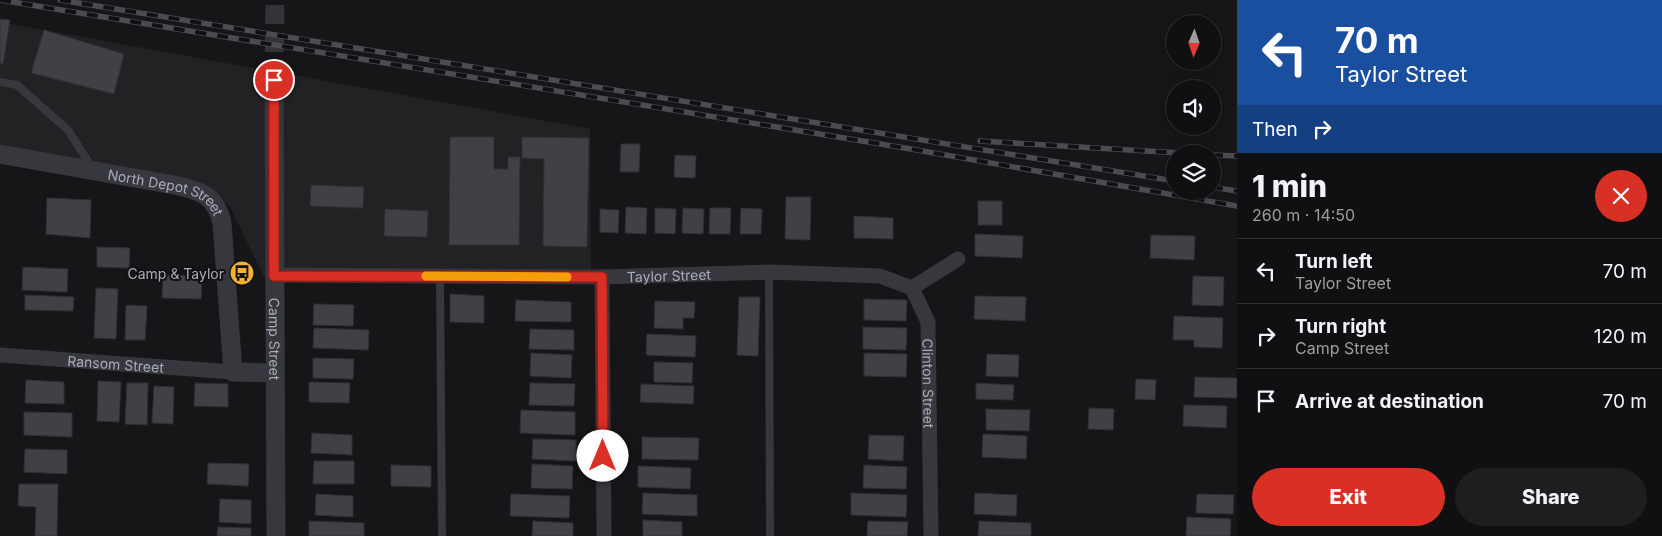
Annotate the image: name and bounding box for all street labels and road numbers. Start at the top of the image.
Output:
street label: North Depot Street [106,165,228,218]
street label: Taylor Street [627,265,712,285]
street label: Camp Street [266,298,284,381]
street label: Clinton Street [920,338,938,429]
street label: Ransom Street [67,351,165,375]

